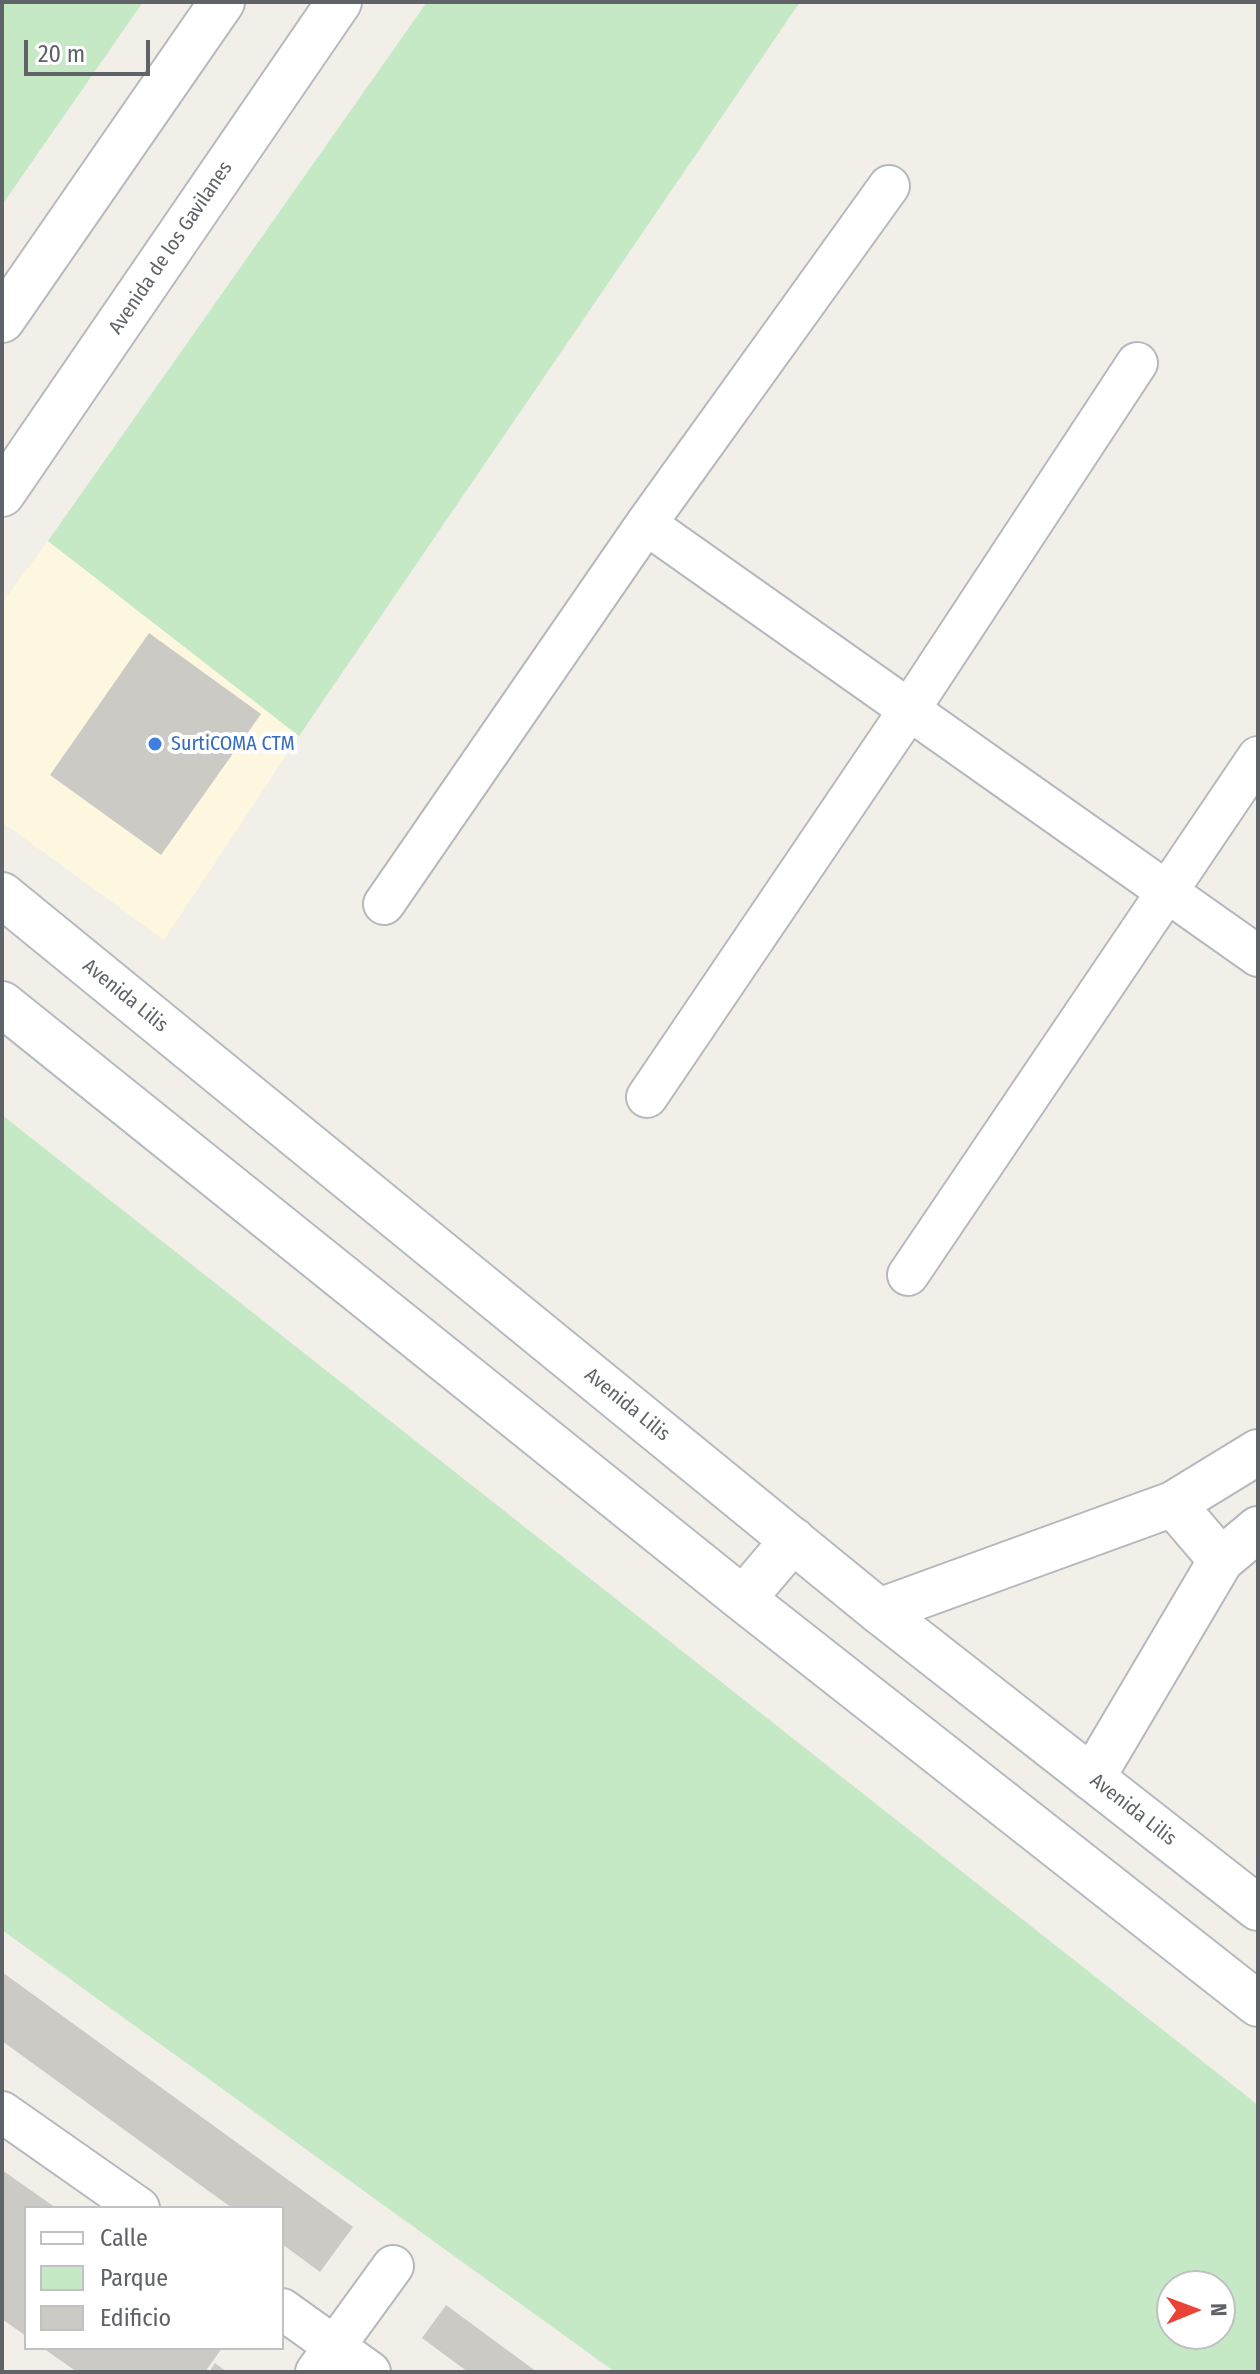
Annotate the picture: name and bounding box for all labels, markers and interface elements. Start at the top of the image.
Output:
scale bar [28,24,154,74]
text: 20 m [38,40,85,68]
street label: Avenida de los Gavilanes [104,157,238,339]
place label: SurtiCOMA CTM [171,732,295,756]
marker: SurtiCOMA CTM [146,735,164,753]
street label: Avenida Lilis [78,954,172,1038]
street label: Avenida Lilis [580,1363,674,1447]
street label: Avenida Lilis [1085,1769,1181,1851]
legend [24,2206,284,2350]
text: Calle [100,2224,148,2252]
text: Parque [100,2264,168,2292]
north arrow [1156,2270,1236,2350]
text: N [1205,2303,1232,2316]
text: Edificio [100,2304,171,2332]

